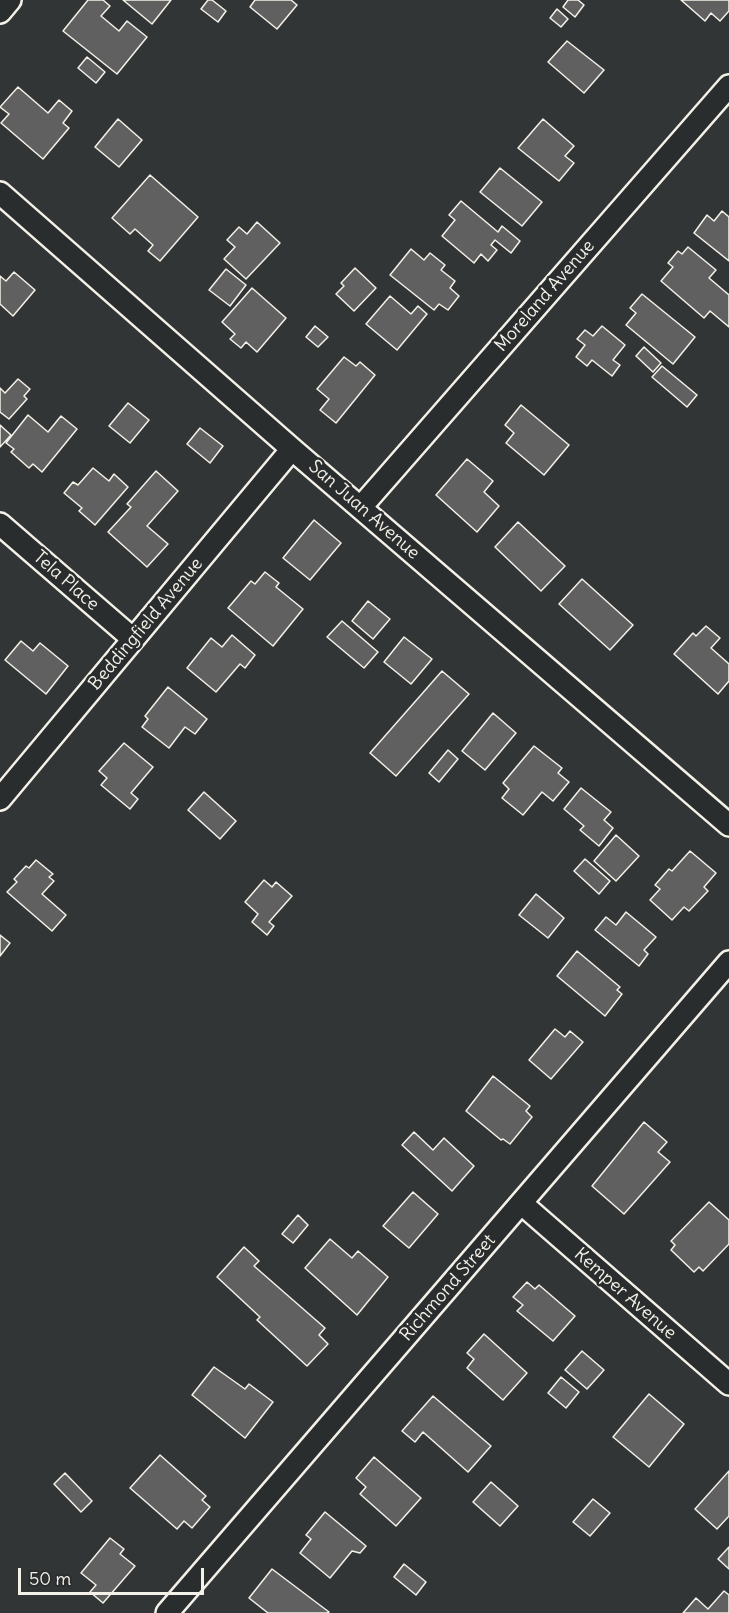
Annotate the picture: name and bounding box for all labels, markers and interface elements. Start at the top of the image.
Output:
street label: Moreland Avenue [491,236,599,356]
street label: San Juan Avenue [304,456,424,564]
street label: Tela Place [29,547,103,615]
street label: Beddingfield Avenue [84,553,208,695]
street label: Richmond Street [396,1230,500,1346]
street label: Kemper Avenue [570,1244,680,1344]
scale bar [21,1556,207,1594]
text: 50 m [29,1567,71,1590]

